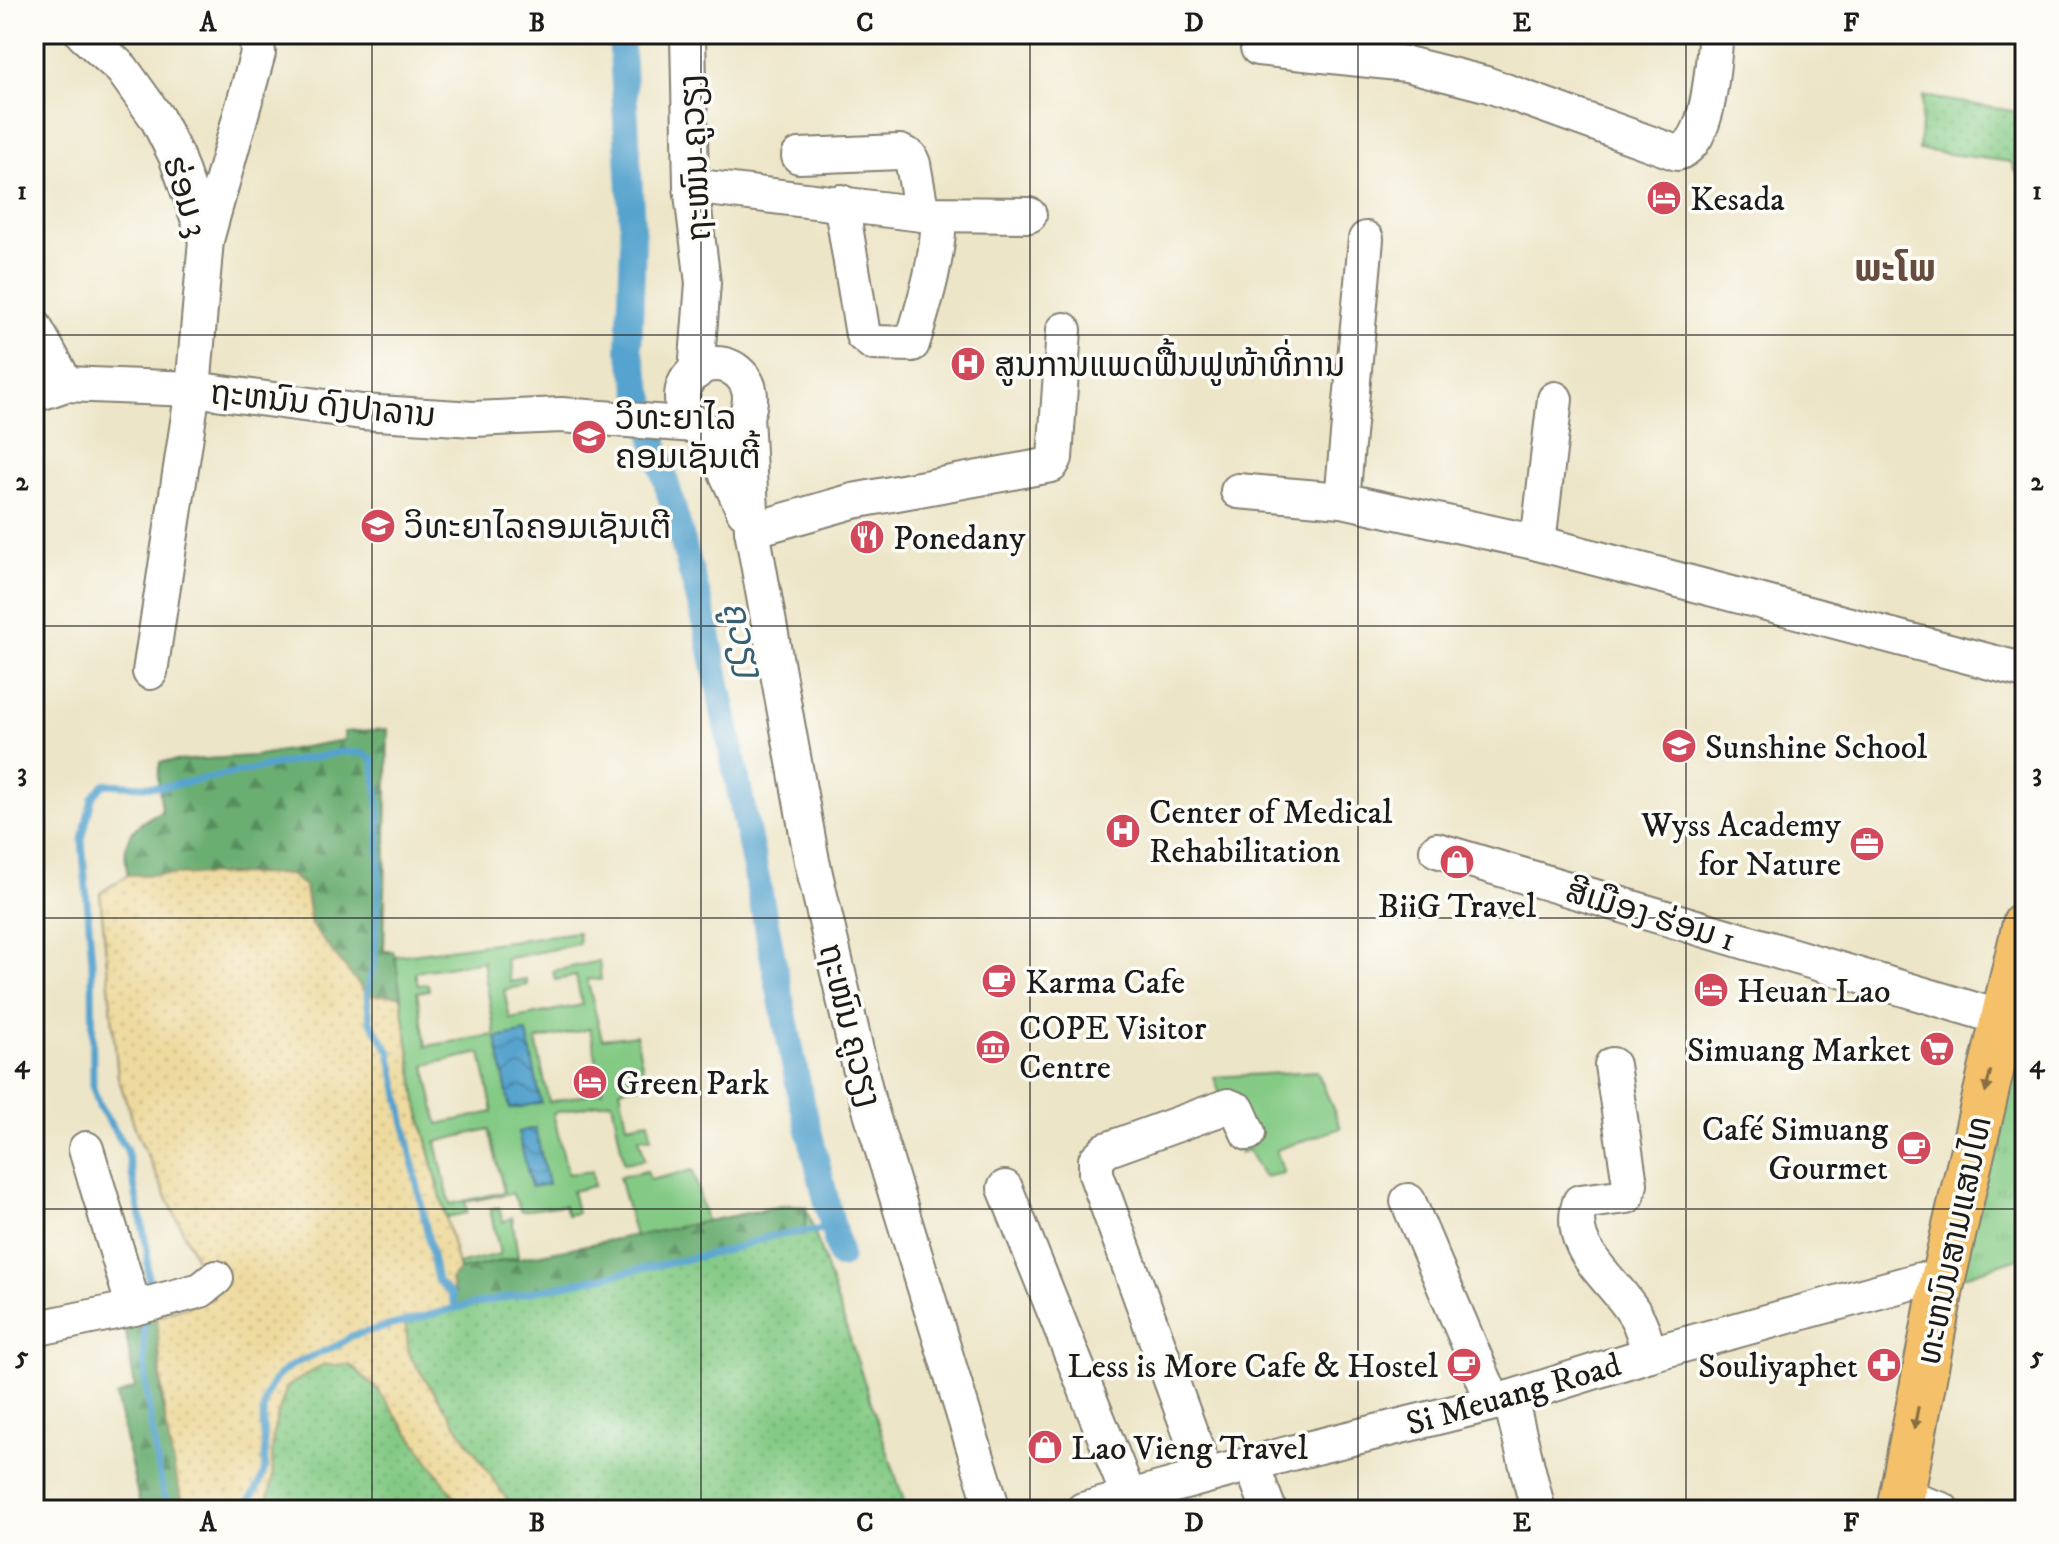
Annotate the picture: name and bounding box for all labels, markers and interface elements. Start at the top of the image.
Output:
text: A [199,7,218,40]
text: B [529,7,545,40]
text: C [856,7,874,40]
text: D [1184,7,1204,40]
text: E [1513,7,1531,40]
text: F [1843,7,1860,40]
street label: ຖະໜົນ ຄູວຽງ [671,73,721,243]
street label: ຮ່ອມ 3 [152,151,218,243]
text: 1 [17,175,27,208]
text: 1 [2032,175,2042,208]
hotel icon: Kesada [1645,179,1683,217]
place label: Kesada [1690,179,1785,221]
district label: ພະໂພ [1854,246,1936,294]
place label: ສູນການແພດຟື້ນຟູໜ້າທີ່ການ [994,338,1345,387]
hospital icon: ສູນການແພດຟື້ນຟູໜ້າທີ່ການ [949,345,987,383]
street label: ຖະຫນົນ ດົງປາລານ [208,372,438,438]
place label: ວິທະຍາໄລ ຄອມເຊັນເຕີ້ [615,398,761,479]
school or university icon: ວິທະຍາໄລ ຄອມເຊັນເຕີ້ [570,418,608,456]
text: 2 [16,466,30,499]
text: 2 [2031,466,2045,499]
school or university icon: ວິທະຍາໄລຄອມເຊັນເຕີ [359,507,397,545]
place label: ວິທະຍາໄລຄອມເຊັນເຕີ [404,507,671,549]
restaurant icon: Ponedany [848,518,886,556]
place label: Ponedany [893,518,1026,560]
water label: ຄູວຽງ [711,597,773,684]
school or university icon: Sunshine School [1660,727,1698,765]
place label: Sunshine School [1705,727,1928,769]
text: 3 [17,757,27,790]
text: 3 [2032,757,2042,790]
place label: Center of Medical Rehabilitation [1149,792,1393,873]
place label: Wyss Academy for Nature [1640,805,1842,886]
hospital icon: Center of Medical Rehabilitation [1104,812,1142,850]
office icon: Wyss Academy for Nature [1848,825,1886,863]
shop icon: BiiG Travel [1438,843,1476,881]
street label: ສີເມືອງ ຮ່ອມ 1 [1560,870,1741,962]
place label: BiiG Travel [1378,886,1537,928]
street label: ຖະໜົນ ຄູວຽງ [808,939,890,1112]
cafe icon: Karma Cafe [980,962,1018,1000]
place label: Karma Cafe [1025,962,1185,1004]
hotel icon: Heuan Lao [1692,971,1730,1009]
place label: Heuan Lao [1737,971,1891,1013]
place label: COPE Visitor Centre [1019,1008,1207,1089]
museum icon: COPE Visitor Centre [974,1028,1012,1066]
place label: Simuang Market [1687,1030,1911,1072]
supermarket icon: Simuang Market [1918,1030,1956,1068]
text: 4 [15,1048,31,1081]
text: 4 [2030,1048,2046,1081]
hotel icon: Green Park [571,1063,609,1101]
place label: Green Park [616,1063,769,1105]
one-way arrow [1981,1069,1994,1094]
place label: Café Simuang Gourmet [1702,1109,1888,1190]
street label: ທະຫນົນສາມແສນໄທ [1908,1112,2002,1368]
cafe icon: Café Simuang Gourmet [1895,1129,1933,1167]
text: 5 [15,1340,29,1373]
text: 5 [2030,1340,2044,1373]
street label: Si Meuang Road [1401,1344,1626,1446]
place label: Less is More Cafe & Hostel [1067,1346,1439,1388]
cafe icon: Less is More Cafe & Hostel [1445,1346,1483,1384]
place label: Souliyaphet [1698,1346,1858,1388]
pharmacy icon: Souliyaphet [1865,1346,1903,1384]
one-way arrow [1909,1406,1921,1431]
shop icon: Lao Vieng Travel [1026,1428,1064,1466]
place label: Lao Vieng Travel [1071,1428,1309,1470]
text: A [199,1507,218,1540]
text: B [529,1507,545,1540]
text: C [856,1507,874,1540]
text: D [1184,1507,1204,1540]
text: E [1513,1507,1531,1540]
text: F [1843,1507,1860,1540]

